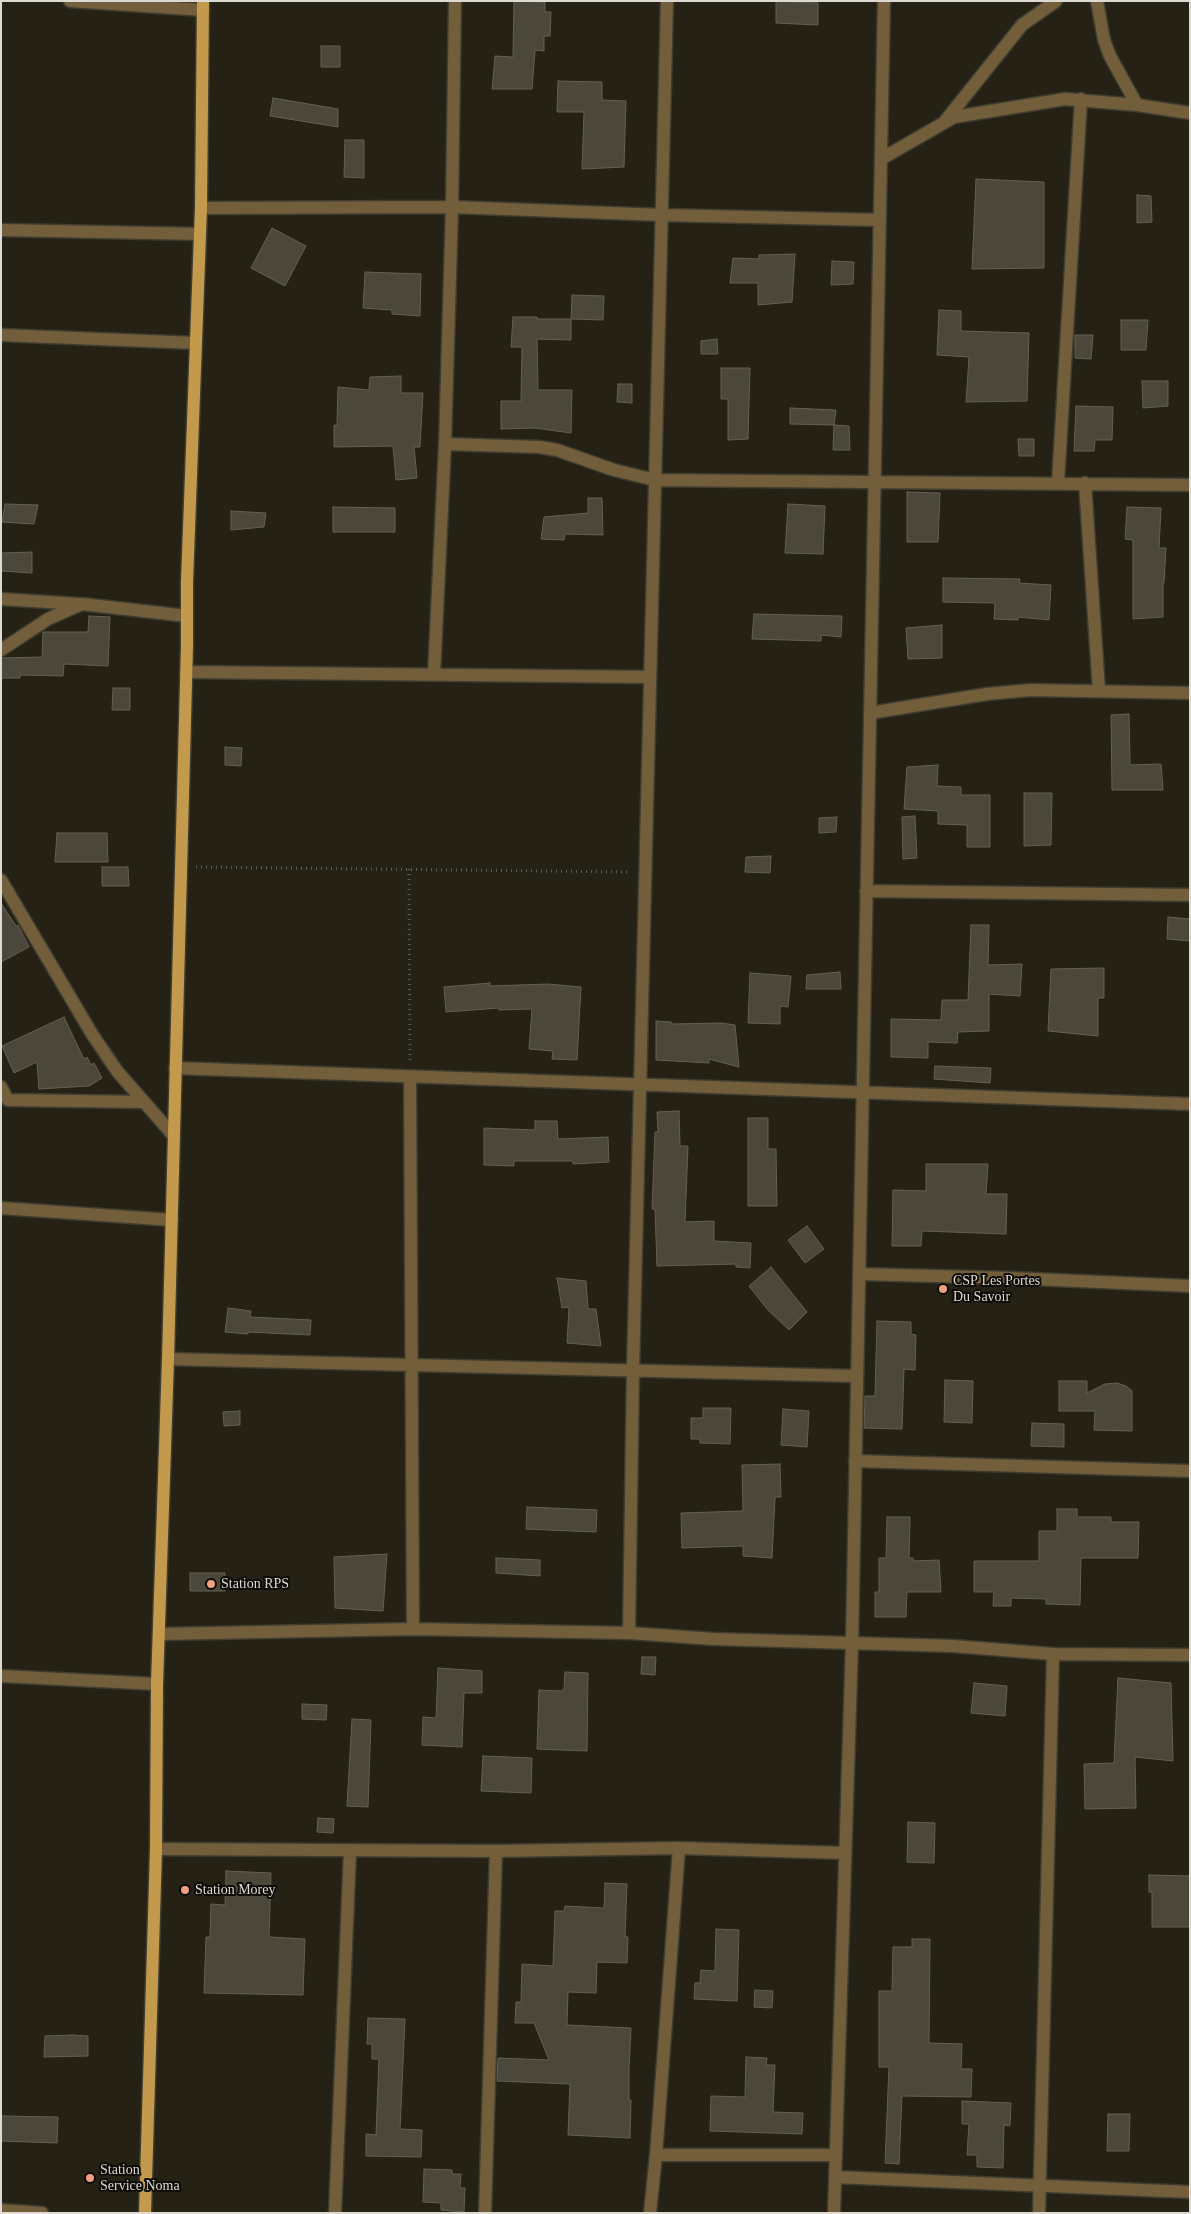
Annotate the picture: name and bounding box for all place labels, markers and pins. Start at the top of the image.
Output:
place label: CSP Les Portes Du Savoir [953,1273,1040,1305]
marker: CSP Les Portes Du Savoir [937,1283,949,1295]
place label: Station RPS [221,1576,289,1592]
marker: Station RPS [205,1578,217,1590]
place label: Station Morey [195,1882,275,1898]
marker: Station Morey [179,1884,191,1896]
place label: Station Service Noma [100,2162,180,2194]
marker: Station Service Noma [84,2172,96,2184]

